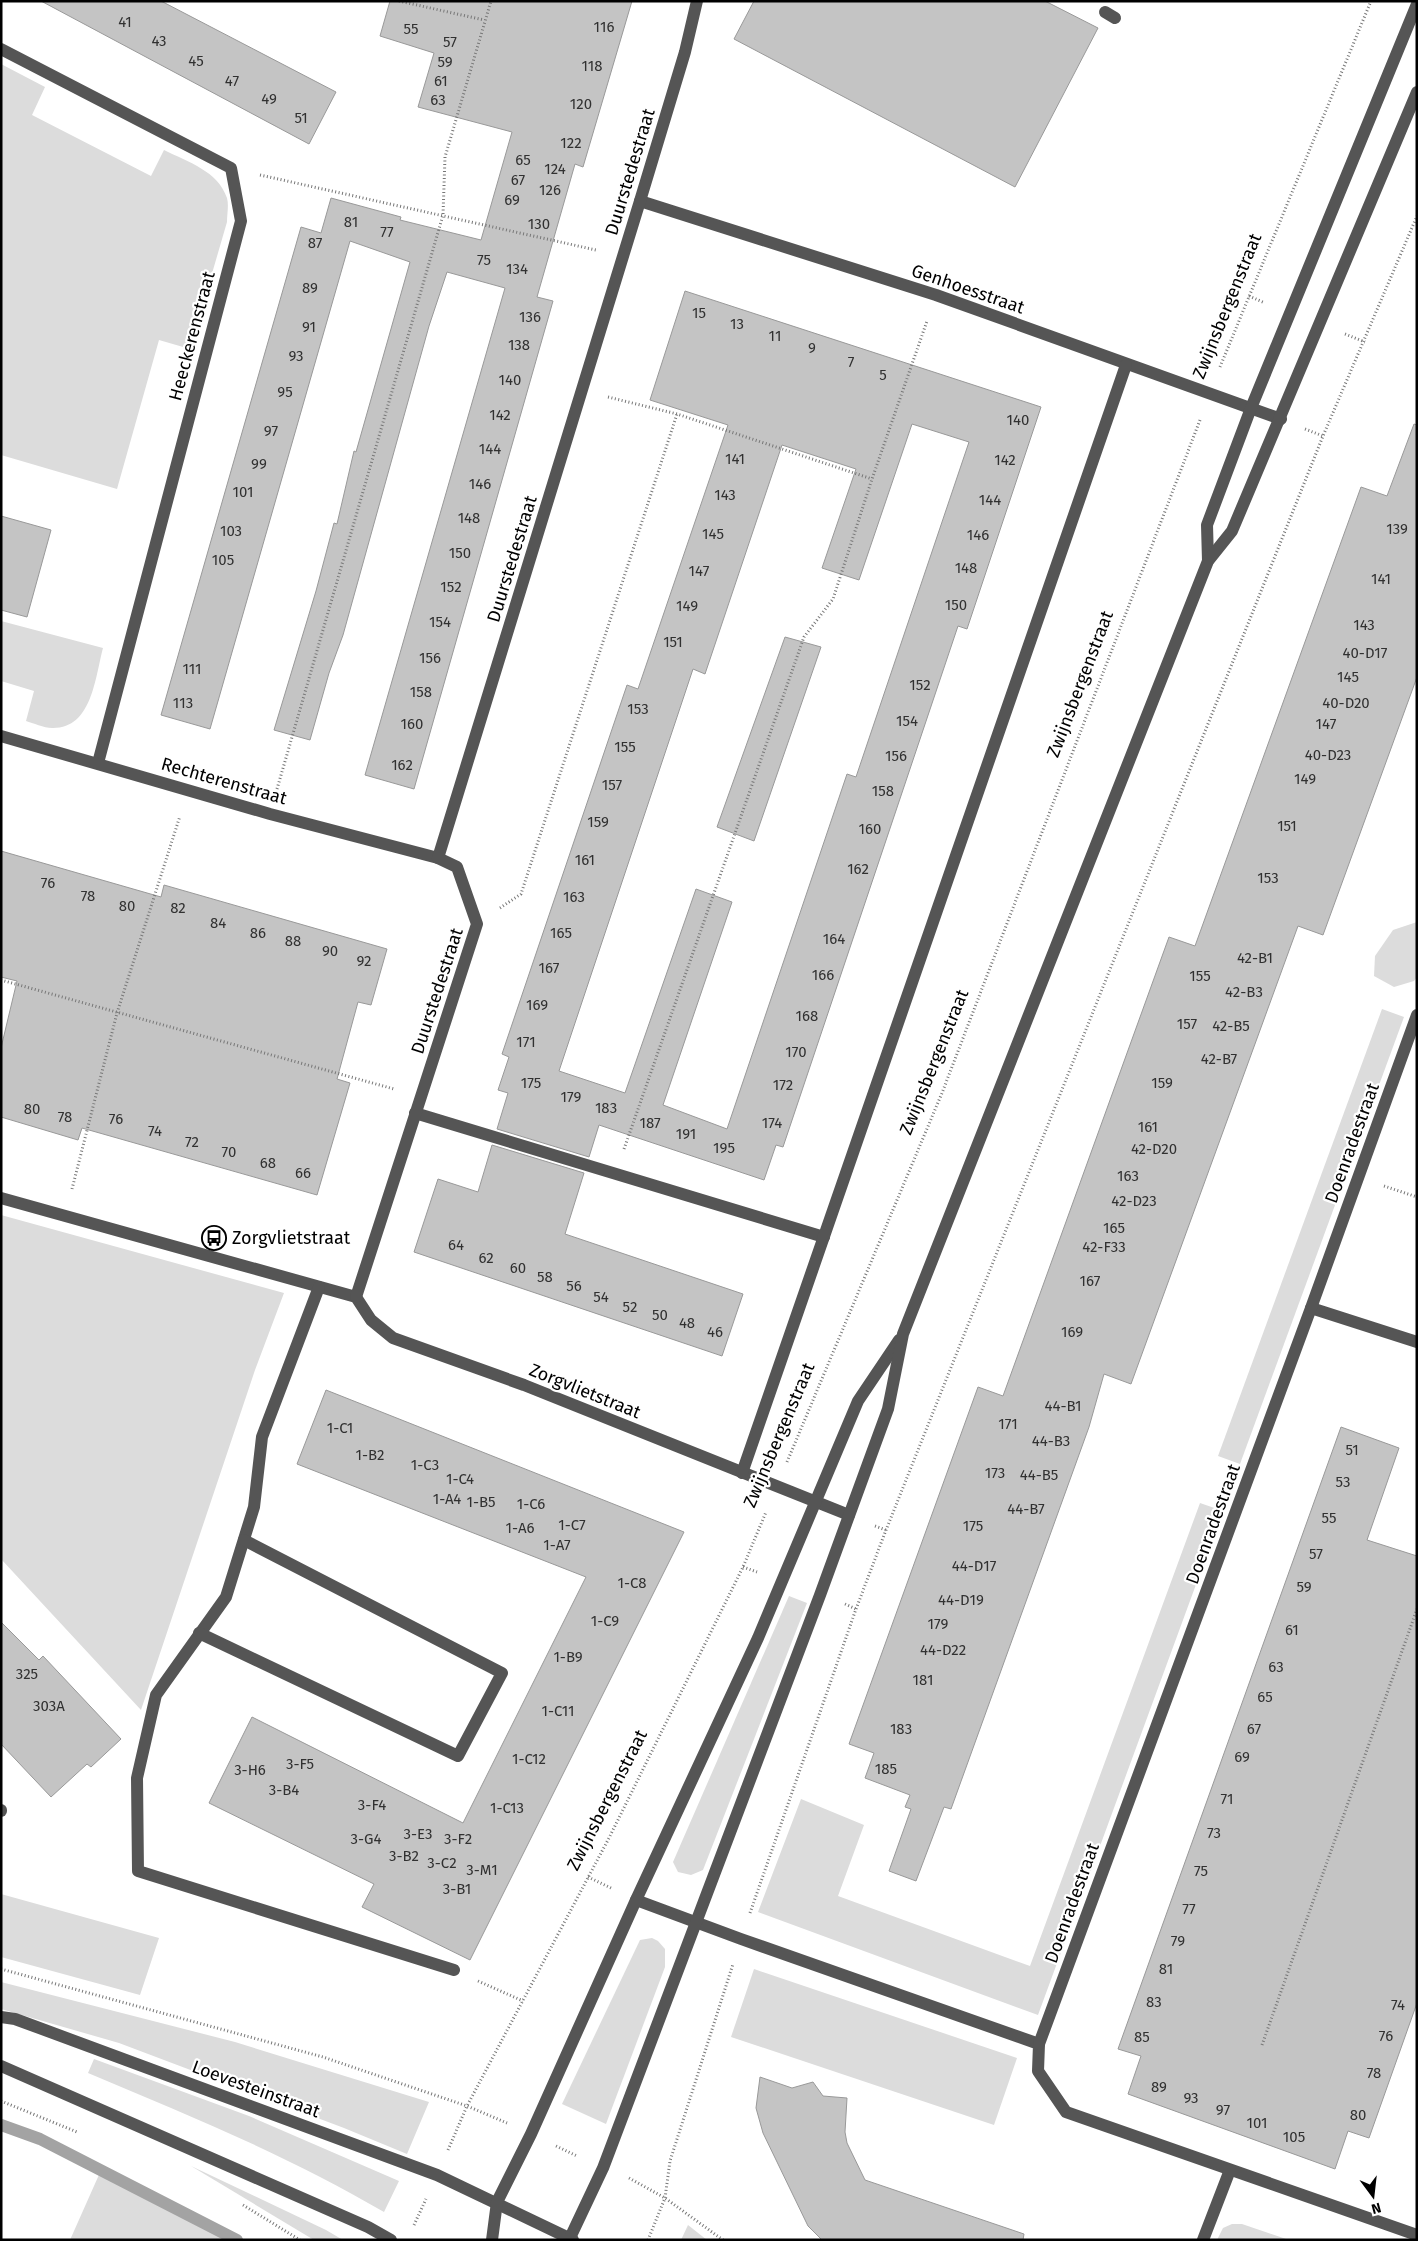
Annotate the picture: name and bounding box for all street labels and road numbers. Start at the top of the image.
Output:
street label: Duurstedestraat [600,105,660,238]
street label: Zwijnsbergenstraat [1188,230,1266,382]
street label: Genhoesstraat [909,259,1028,319]
street label: Heeckerenstraat [164,268,220,403]
street label: Duurstedestraat [482,492,542,625]
street label: Zwijnsbergenstraat [1042,607,1118,760]
street label: Rechterenstraat [159,753,290,810]
street label: Duurstedestraat [406,925,468,1057]
street label: Zwijnsbergenstraat [895,986,973,1138]
street label: Doenradestraat [1320,1079,1384,1206]
street label: Zorgvlietstraat [526,1359,644,1424]
street label: Zwijnsbergenstraat [739,1359,820,1511]
street label: Doenradestraat [1181,1460,1245,1587]
street label: Zwijnsbergenstraat [562,1725,652,1874]
street label: Doenradestraat [1040,1839,1104,1966]
street label: Loevesteinstraat [189,2056,323,2123]

